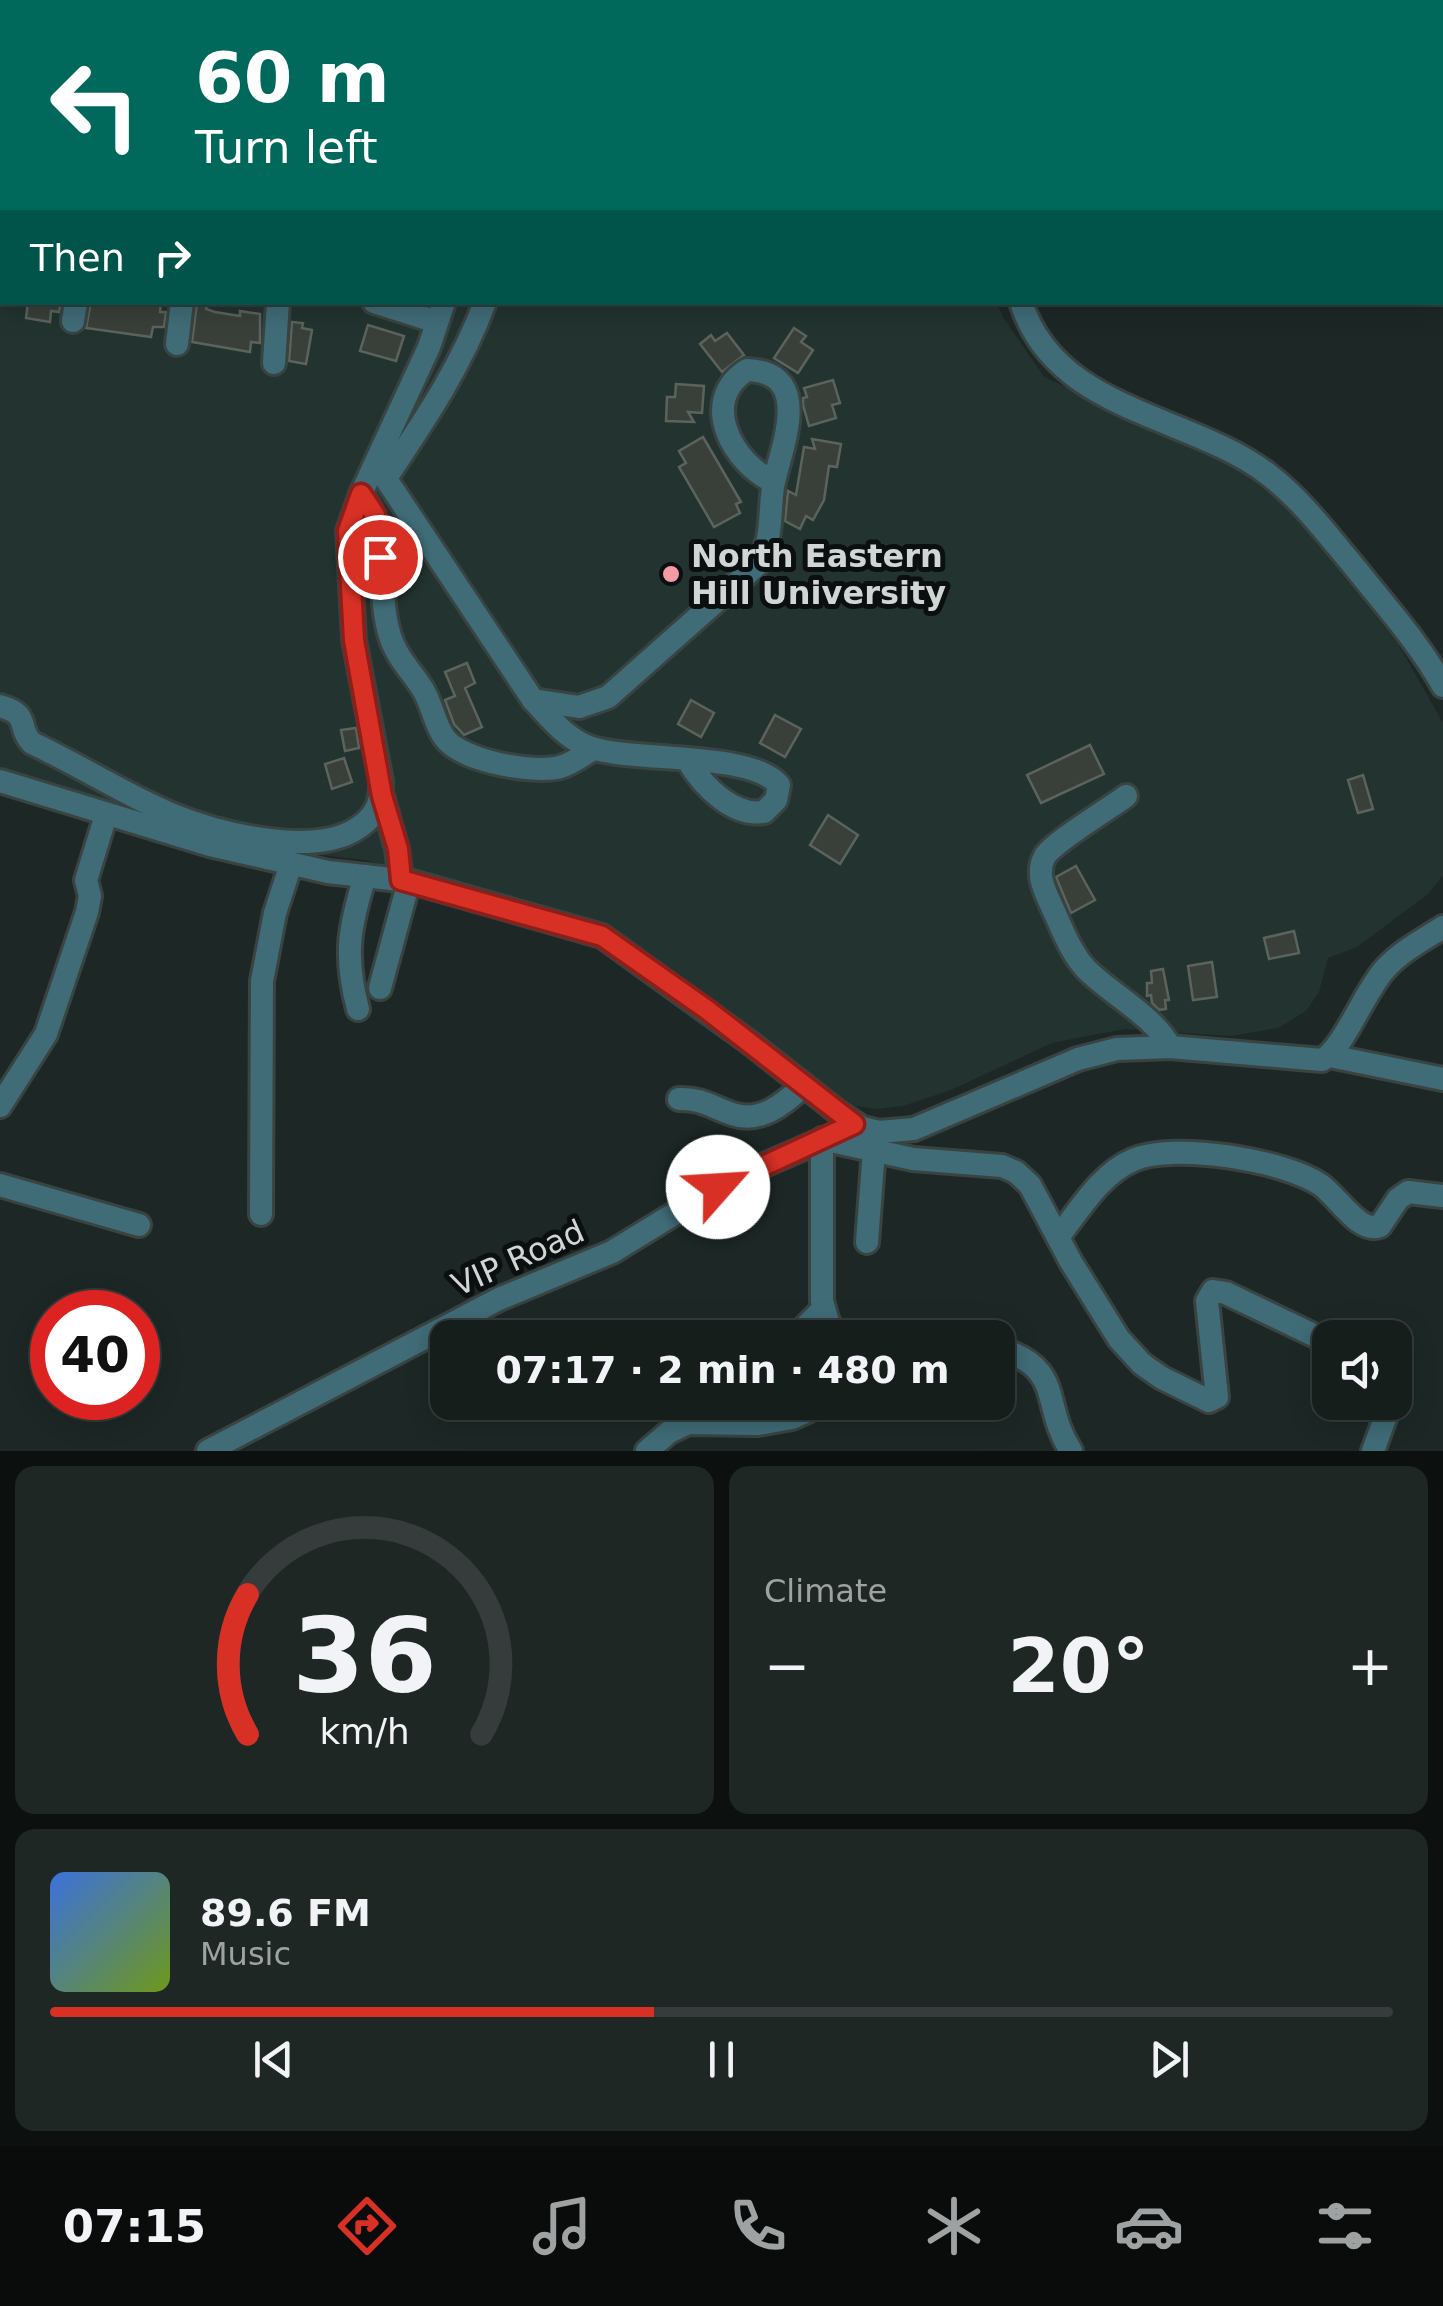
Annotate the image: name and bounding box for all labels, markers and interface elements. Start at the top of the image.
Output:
text: 60 m [195,37,390,119]
icon: left [30,40,160,170]
text: Turn left [195,121,378,174]
icon: right [145,230,200,285]
text: Then [30,236,125,280]
pin [338,515,423,600]
icon: arrive [353,530,408,585]
place label: North Eastern Hill University [691,537,946,612]
marker: North Eastern Hill University [660,563,682,585]
position arrow [666,1135,770,1239]
street label: VIP Road [446,1212,590,1304]
speed limit sign: 40 [30,1290,160,1420]
map controls [1312,1320,1412,1420]
button: sound [1312,1320,1412,1420]
text: 07:17 · 2 min · 480 m [495,1348,950,1392]
text: Climate [764,1572,887,1610]
text: 36 [292,1595,437,1717]
text: 20° [1008,1622,1149,1710]
text: − [764,1634,810,1698]
text: + [1347,1634,1393,1698]
text: km/h [319,1711,410,1752]
text: 89.6 FM [200,1891,371,1935]
text: Music [200,1935,291,1973]
icon: previous [246,2032,301,2087]
icon: pause [694,2032,749,2087]
icon: next [1142,2032,1197,2087]
icon: directions [332,2191,402,2261]
icon: music [527,2191,597,2261]
icon: phone [723,2191,793,2261]
icon: climate [919,2191,989,2261]
icon: car [1114,2191,1184,2261]
icon: filters [1310,2191,1380,2261]
text: 07:15 [63,2200,206,2253]

